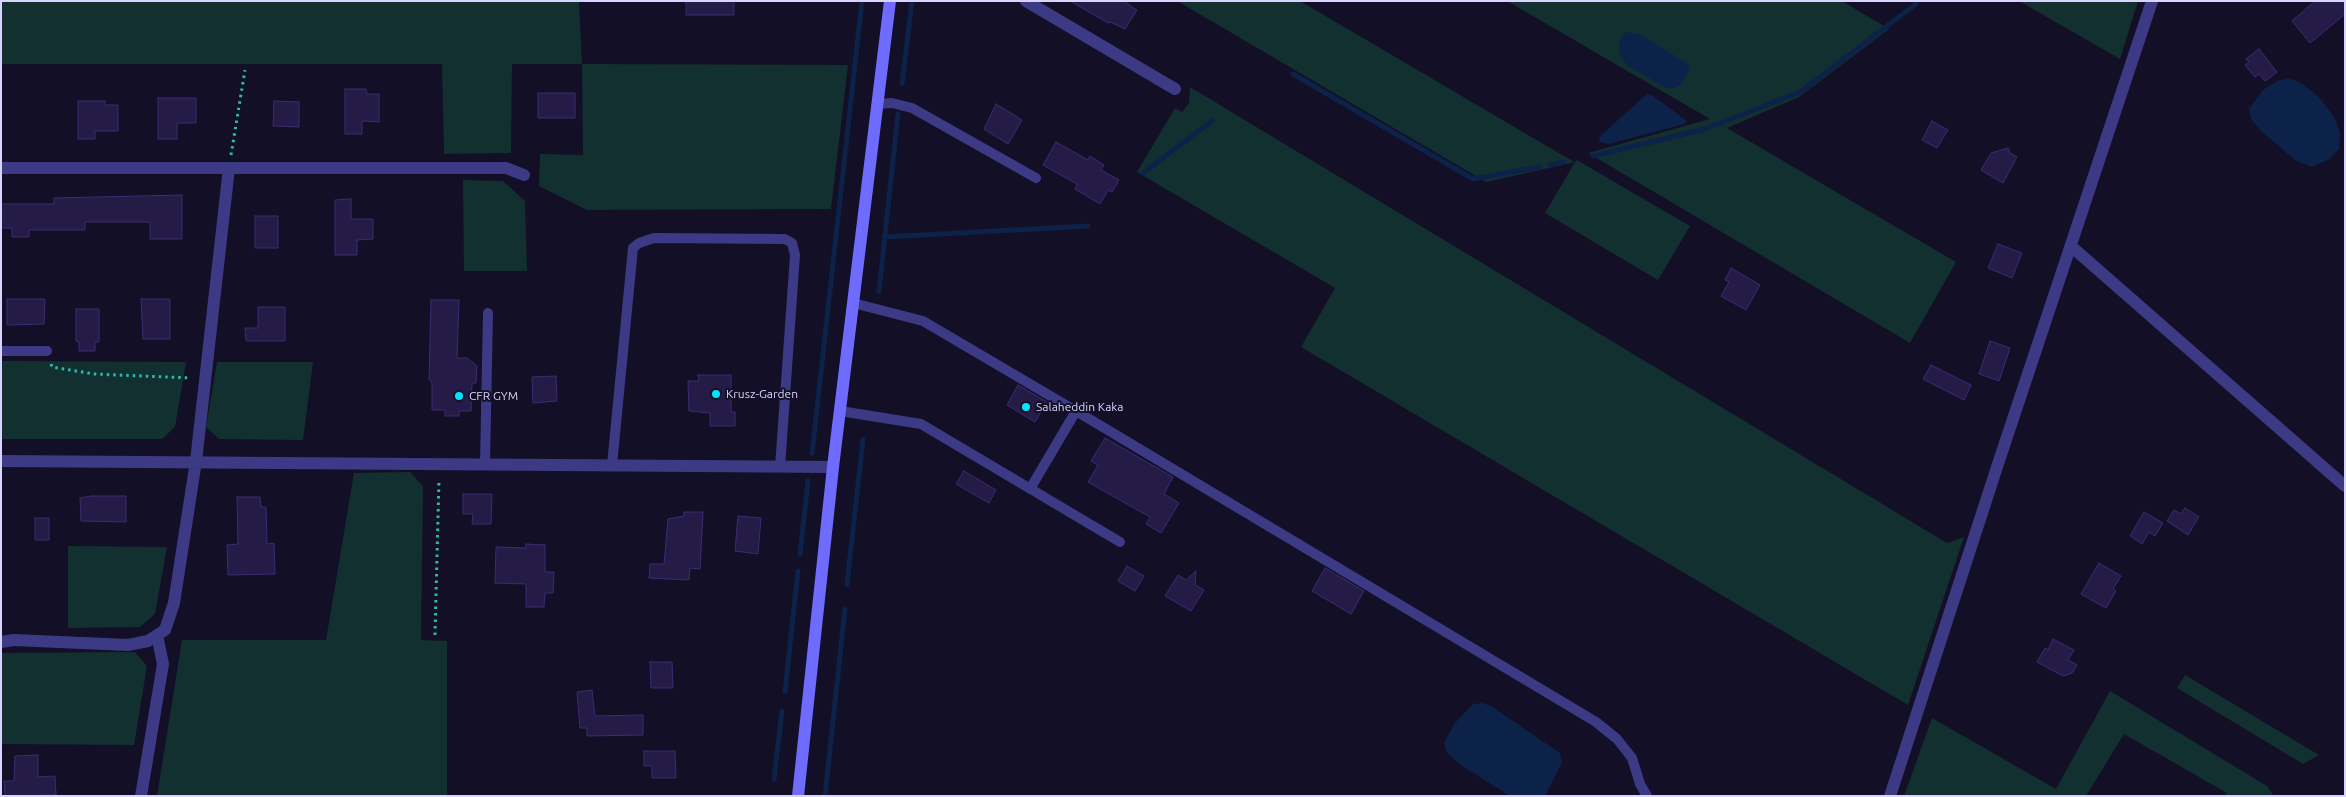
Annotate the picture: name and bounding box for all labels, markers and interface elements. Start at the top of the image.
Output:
place label: Krusz-Garden [726,387,798,401]
marker: Krusz-Garden [710,388,722,400]
place label: CFR GYM [469,389,518,403]
marker: CFR GYM [453,390,465,402]
place label: Salaheddin Kaka [1036,400,1124,414]
marker: Salaheddin Kaka [1020,401,1032,413]

